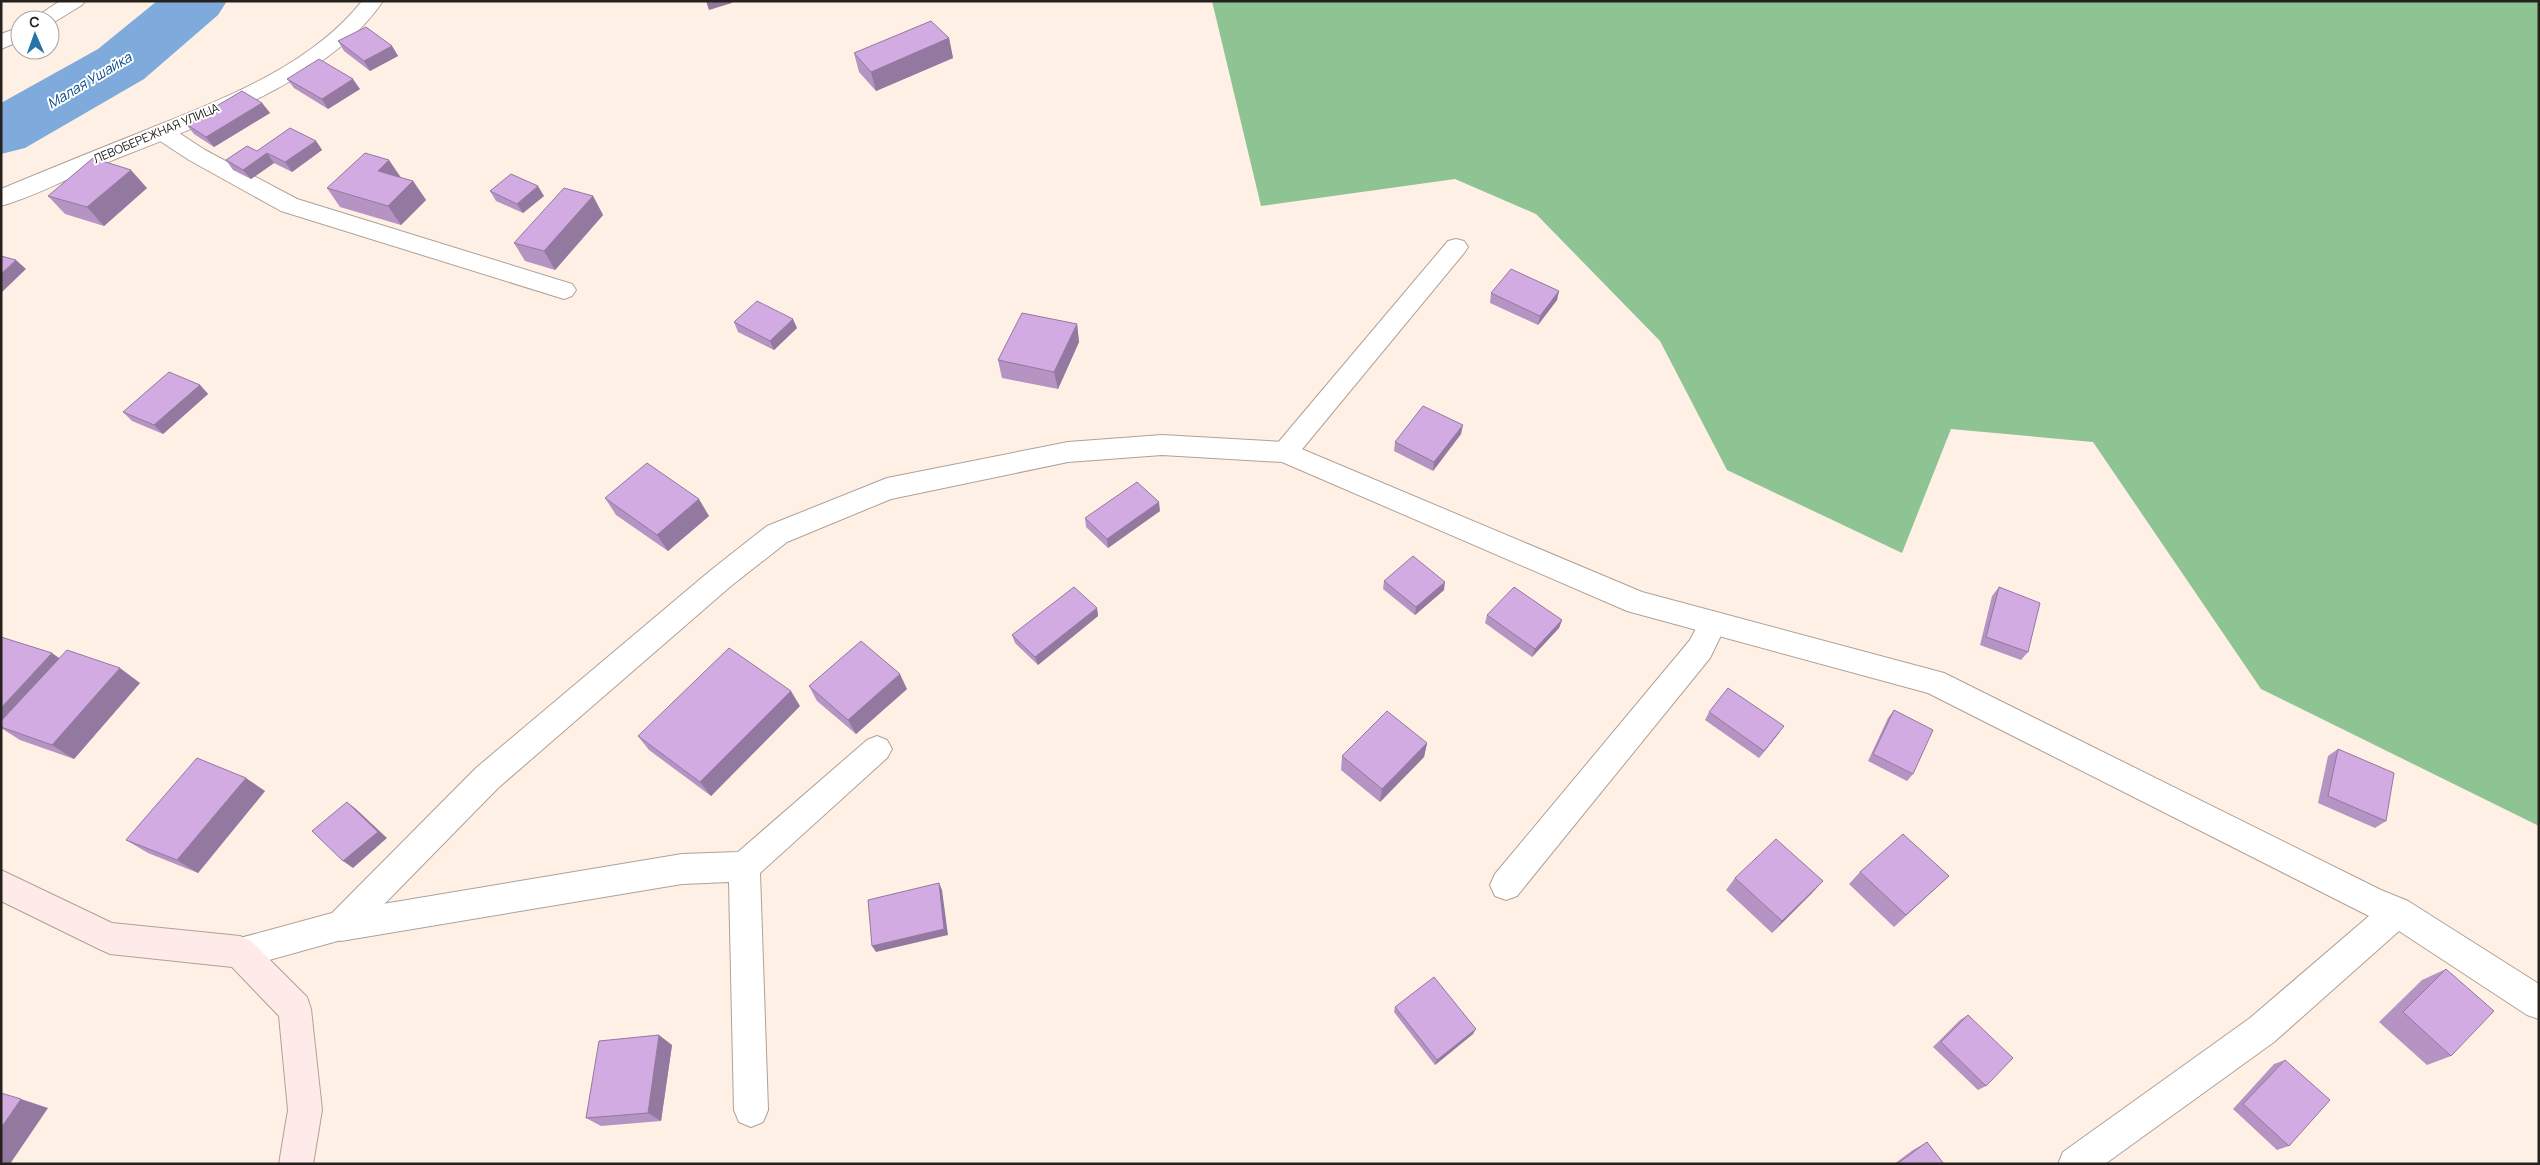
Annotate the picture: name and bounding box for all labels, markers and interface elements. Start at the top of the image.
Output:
north arrow [10,10,60,60]
text: С [29,12,40,31]
water label: Малая Ушайка [43,47,136,113]
street label: ЛЕВОБЕРЕЖНАЯ УЛИЦА [90,99,222,167]

